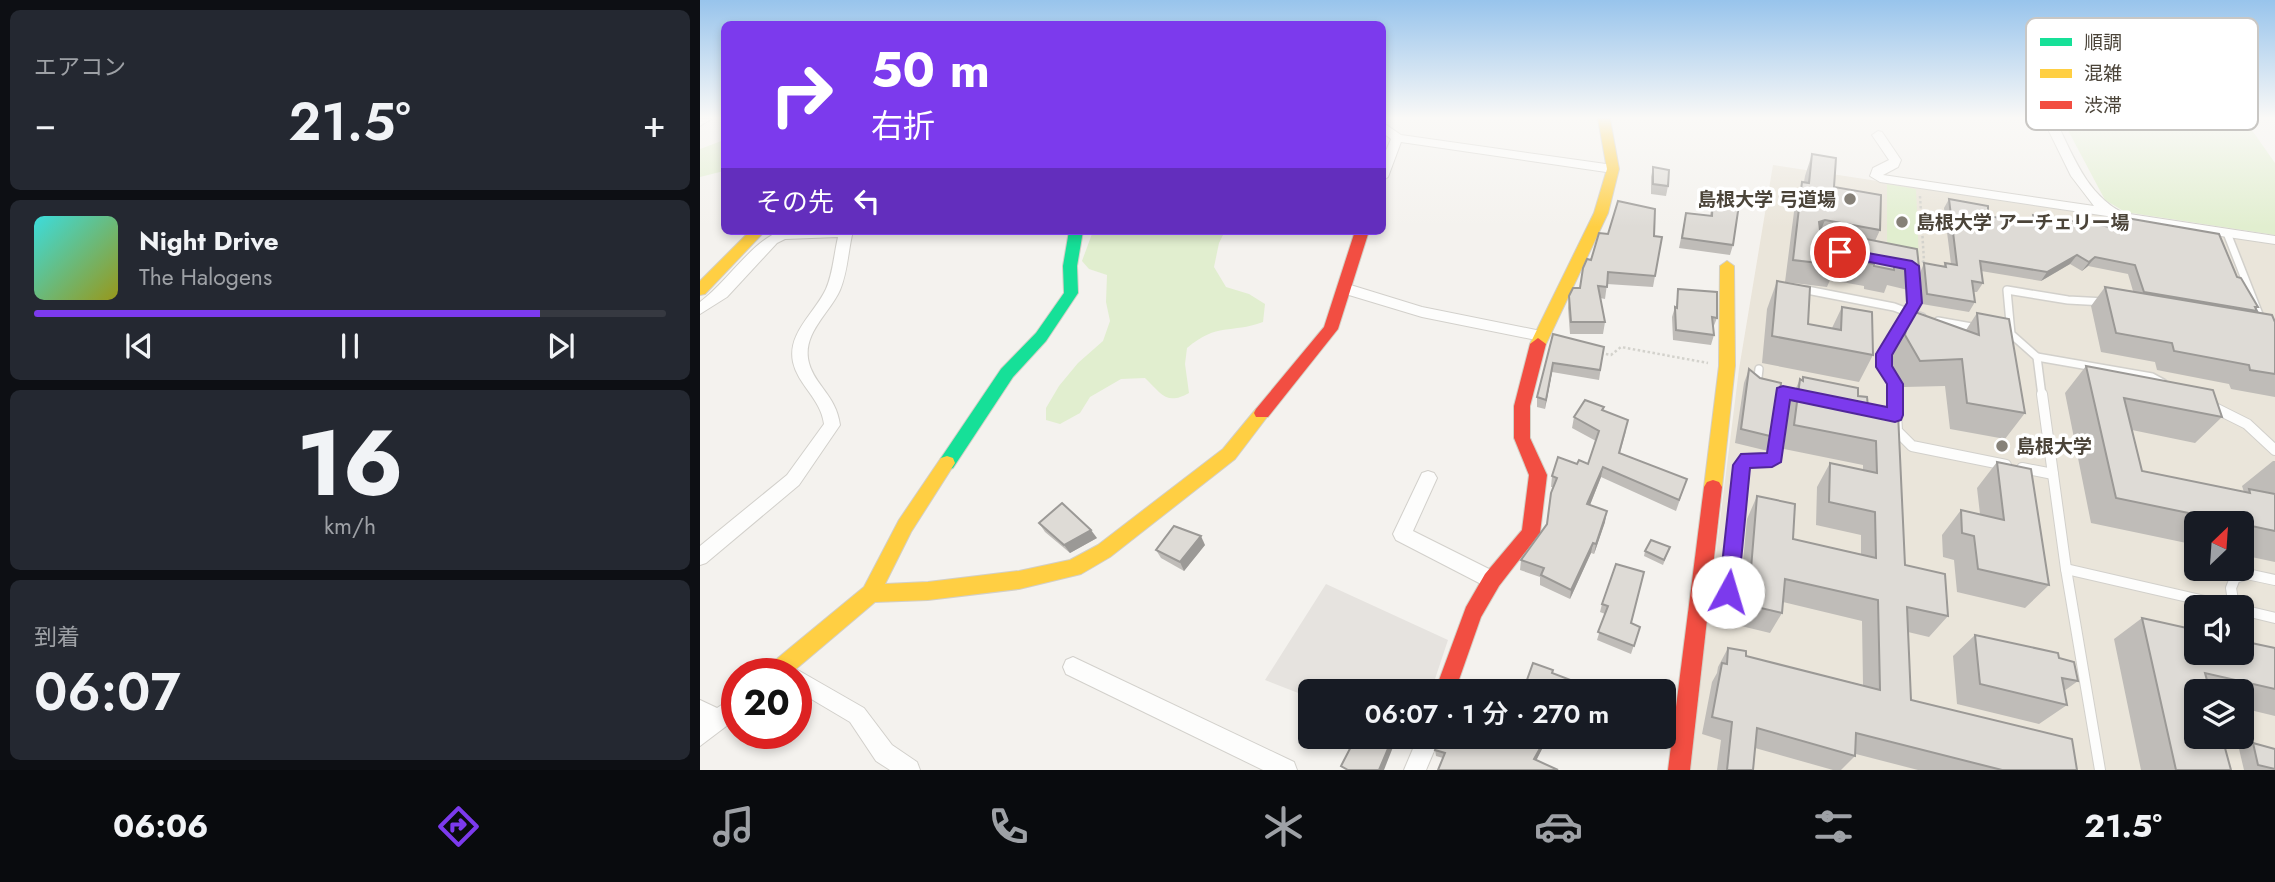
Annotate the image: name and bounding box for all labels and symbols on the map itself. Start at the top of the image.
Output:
legend [2026,18,2258,130]
text: 順調 [2084,29,2122,56]
text: 混雑 [2084,60,2122,87]
text: 渋滞 [2084,92,2122,119]
place label: 島根大学 弓道場 [1697,186,1836,213]
marker: 島根大学 弓道場 [1842,191,1858,207]
place label: 島根大学 アーチェリー場 [1916,209,2130,236]
marker: 島根大学 アーチェリー場 [1894,214,1910,230]
pin [1810,222,1870,282]
place label: 島根大学 [2016,433,2092,460]
marker: 島根大学 [1994,438,2010,454]
north arrow [2184,511,2254,581]
position arrow [1691,555,1765,629]
speed limit sign: 20 [721,658,812,749]

